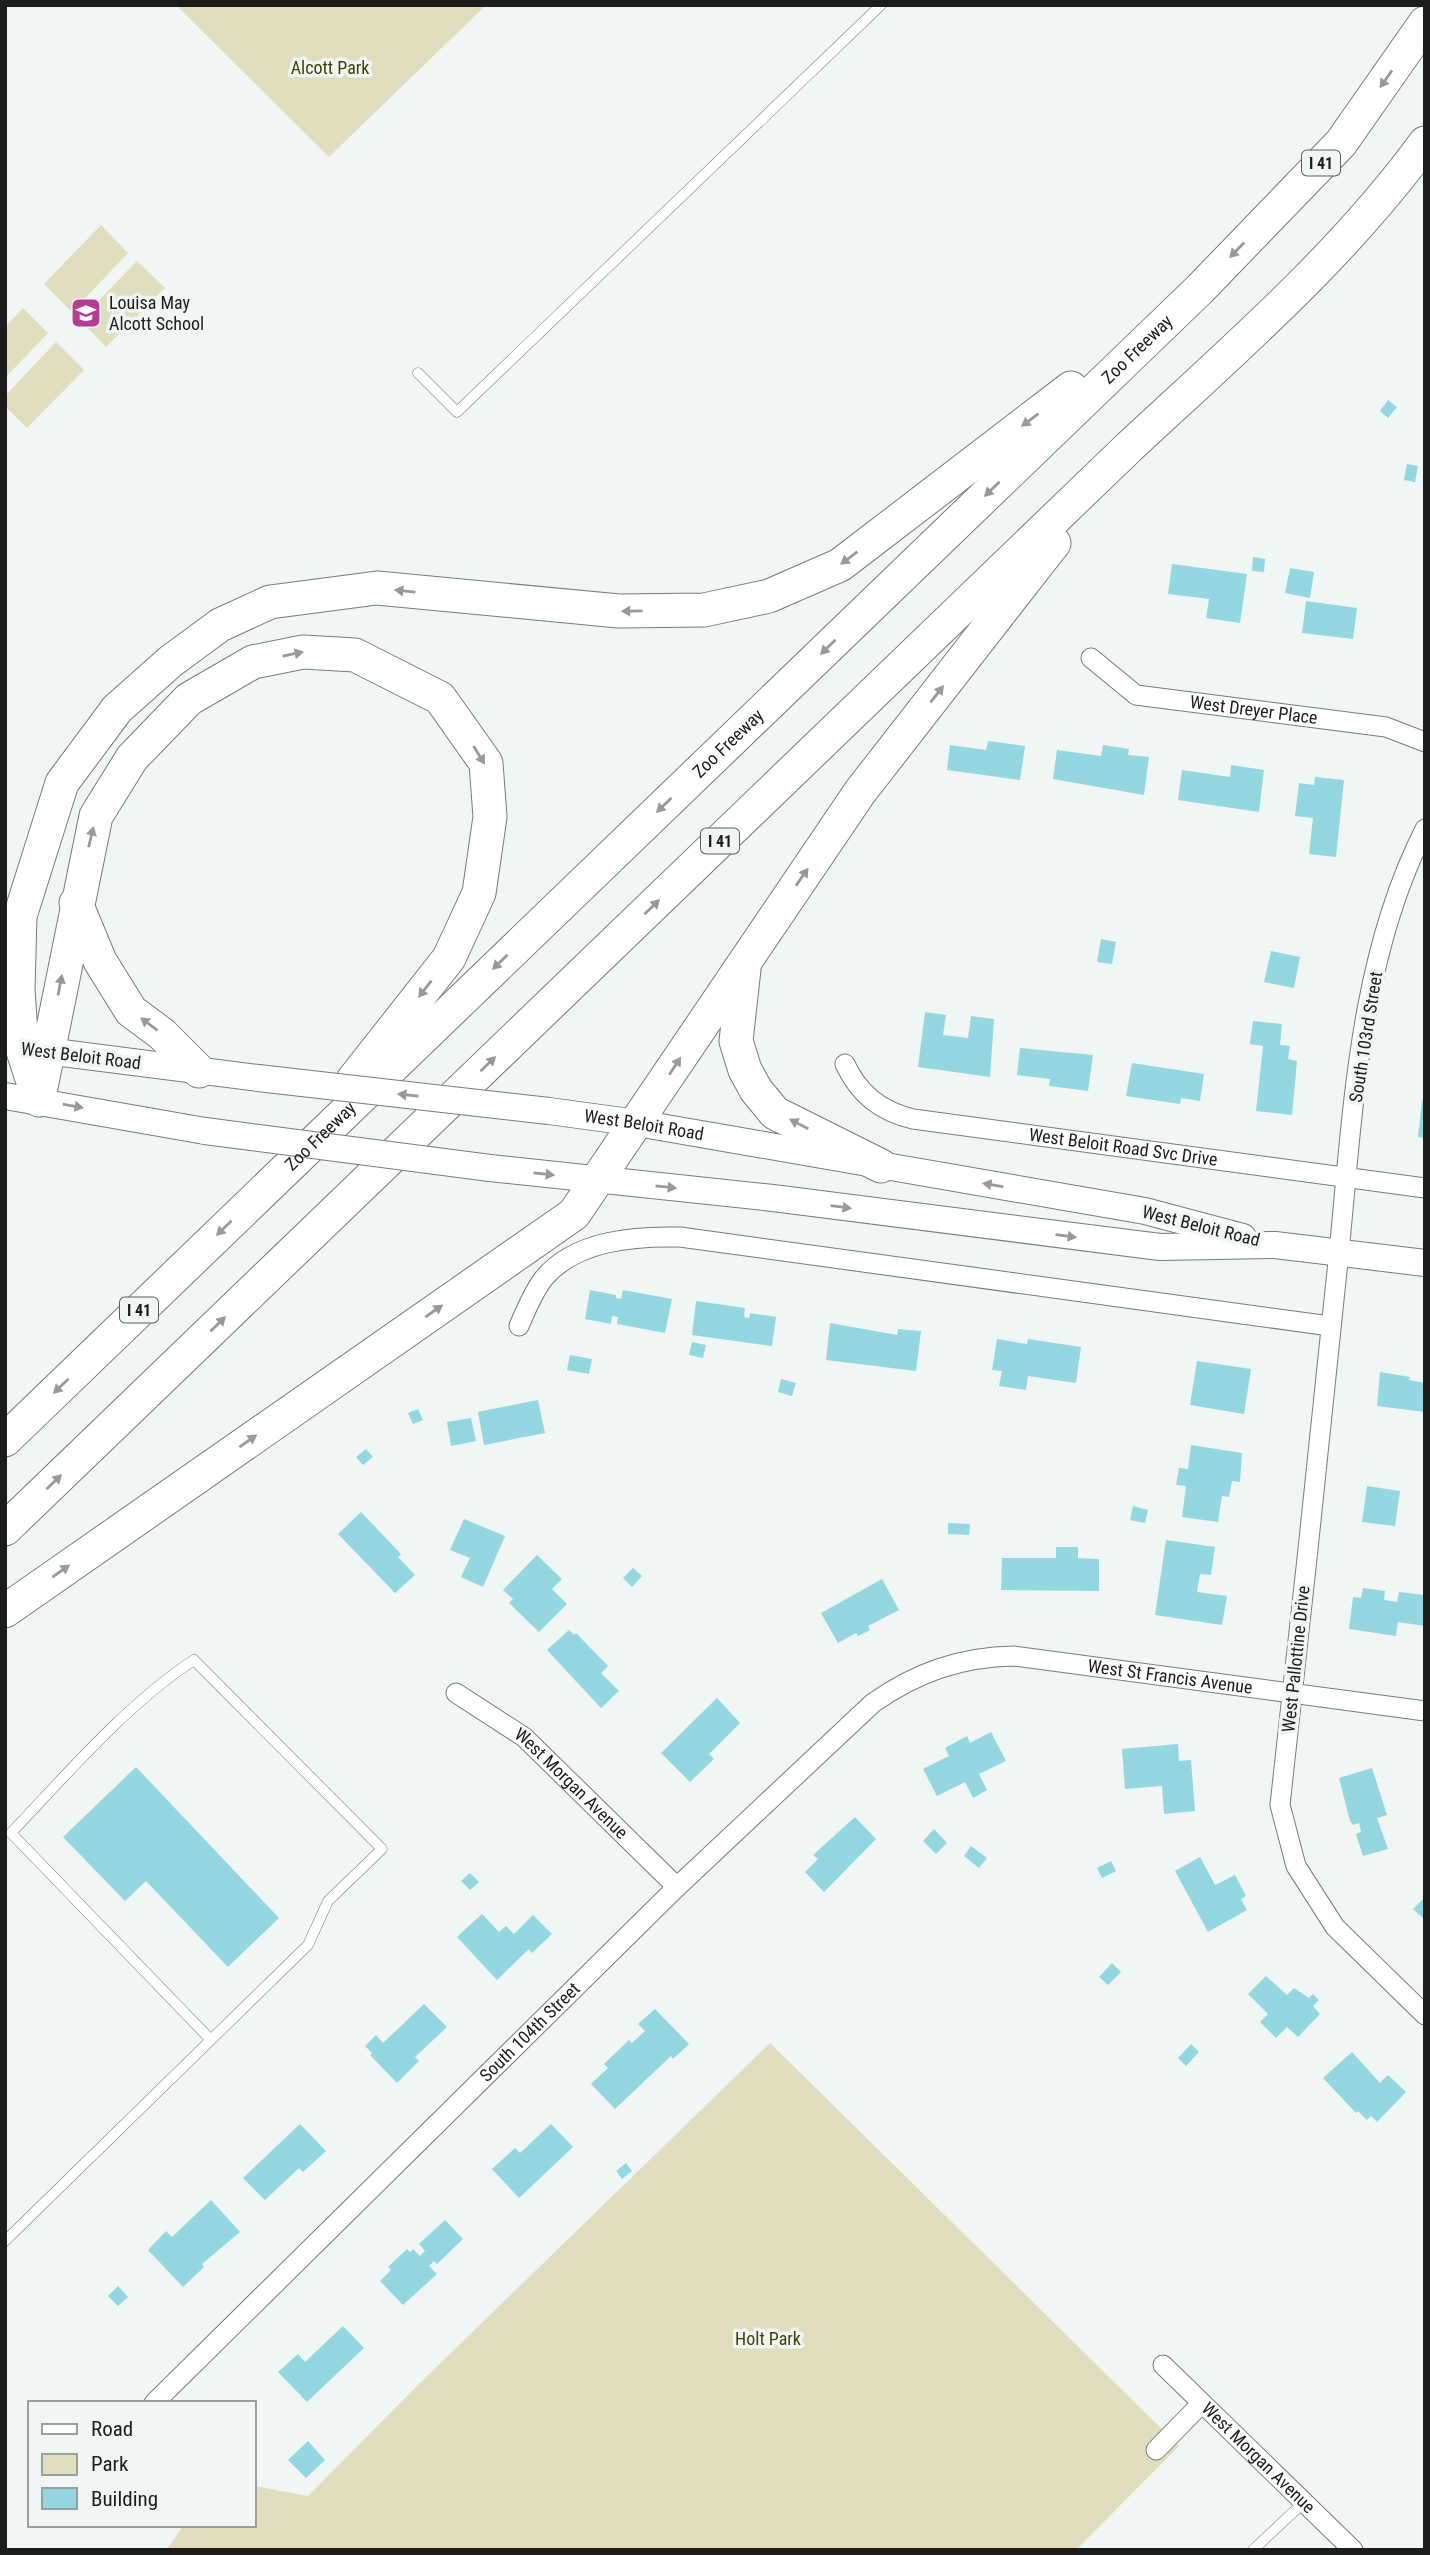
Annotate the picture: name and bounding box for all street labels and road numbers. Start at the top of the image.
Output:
road number: I 41 [1302,150,1340,176]
street label: Zoo Freeway [1097,310,1177,388]
street label: West Dreyer Place [1189,691,1319,728]
street label: Zoo Freeway [688,704,768,782]
road number: I 41 [701,828,739,854]
street label: South 103rd Street [1345,970,1386,1104]
street label: West Beloit Road [20,1038,142,1073]
street label: Zoo Freeway [280,1097,360,1175]
street label: West Beloit Road [583,1105,705,1144]
street label: West Beloit Road Svc Drive [1028,1124,1219,1170]
street label: West Beloit Road [1140,1201,1262,1250]
road number: I 41 [120,1298,158,1322]
street label: West Pallottine Drive [1277,1585,1314,1733]
street label: West St Francis Avenue [1086,1655,1254,1698]
street label: West Morgan Avenue [511,1723,632,1843]
street label: South 104th Street [475,1978,584,2086]
street label: West Morgan Avenue [1198,2398,1320,2517]

